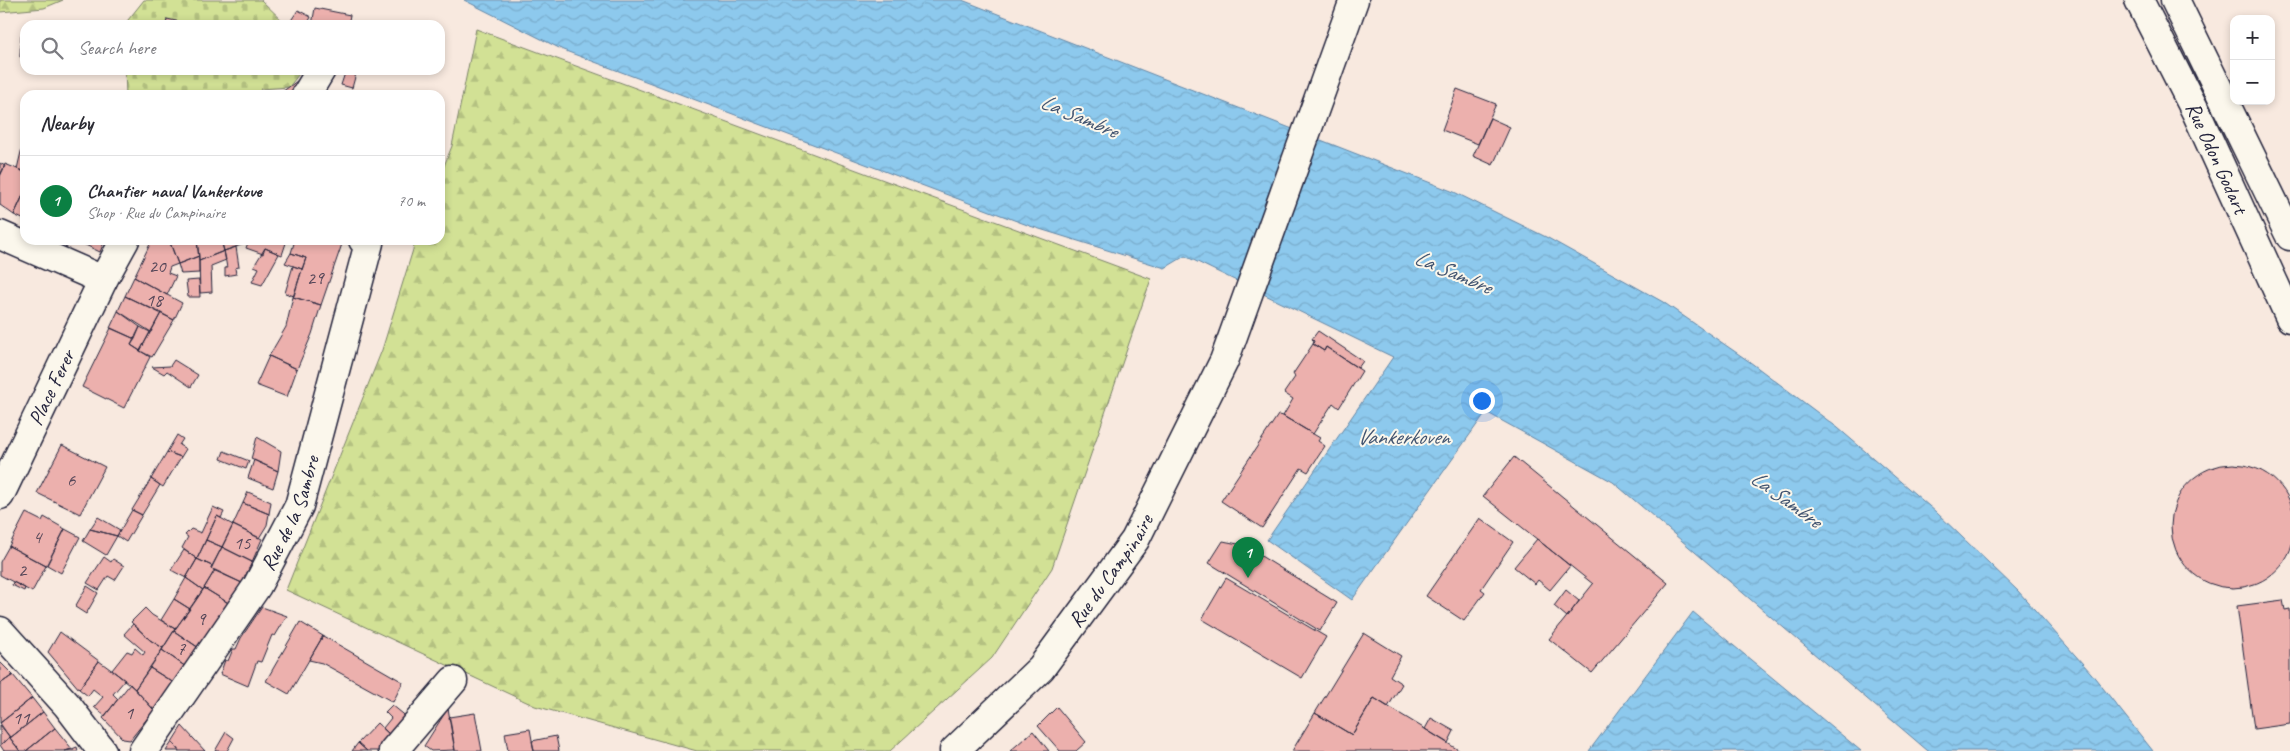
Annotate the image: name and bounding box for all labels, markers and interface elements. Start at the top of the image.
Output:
map controls [2230,15,2275,105]
button: + [2230,15,2275,60]
search box [20,20,445,75]
icon: search [38,34,66,62]
text: Search here [78,36,155,60]
button: − [2230,60,2275,105]
water label: La Sambre [1036,87,1124,146]
street label: Rue Odon Godart [2180,98,2254,220]
text: Nearby [40,110,93,136]
text: Chantier naval Vankerkove [87,179,262,203]
text: 1 [52,191,60,211]
text: 70 m [398,191,425,211]
text: Shop · Rue du Campinaire [87,203,225,223]
water label: La Sambre [1410,243,1498,302]
house number: 20 [148,254,167,278]
house number: 29 [306,266,325,290]
house number: 18 [145,288,165,312]
street label: Place Ferer [22,344,82,430]
your location [1469,388,1495,414]
water label: Vankerkoven [1357,423,1451,451]
street label: Rue de la Sambre [254,452,325,575]
water label: La Sambre [1745,464,1829,536]
house number: 6 [67,468,77,492]
street label: Rue du Campinaire [1062,509,1159,632]
house number: 4 [33,525,44,549]
house number: 15 [233,531,252,555]
pin: 1 [1232,537,1264,578]
house number: 2 [18,558,28,582]
house number: 9 [197,607,207,631]
house number: 7 [177,637,187,661]
house number: 1 [125,701,135,725]
house number: 11 [12,706,31,730]

